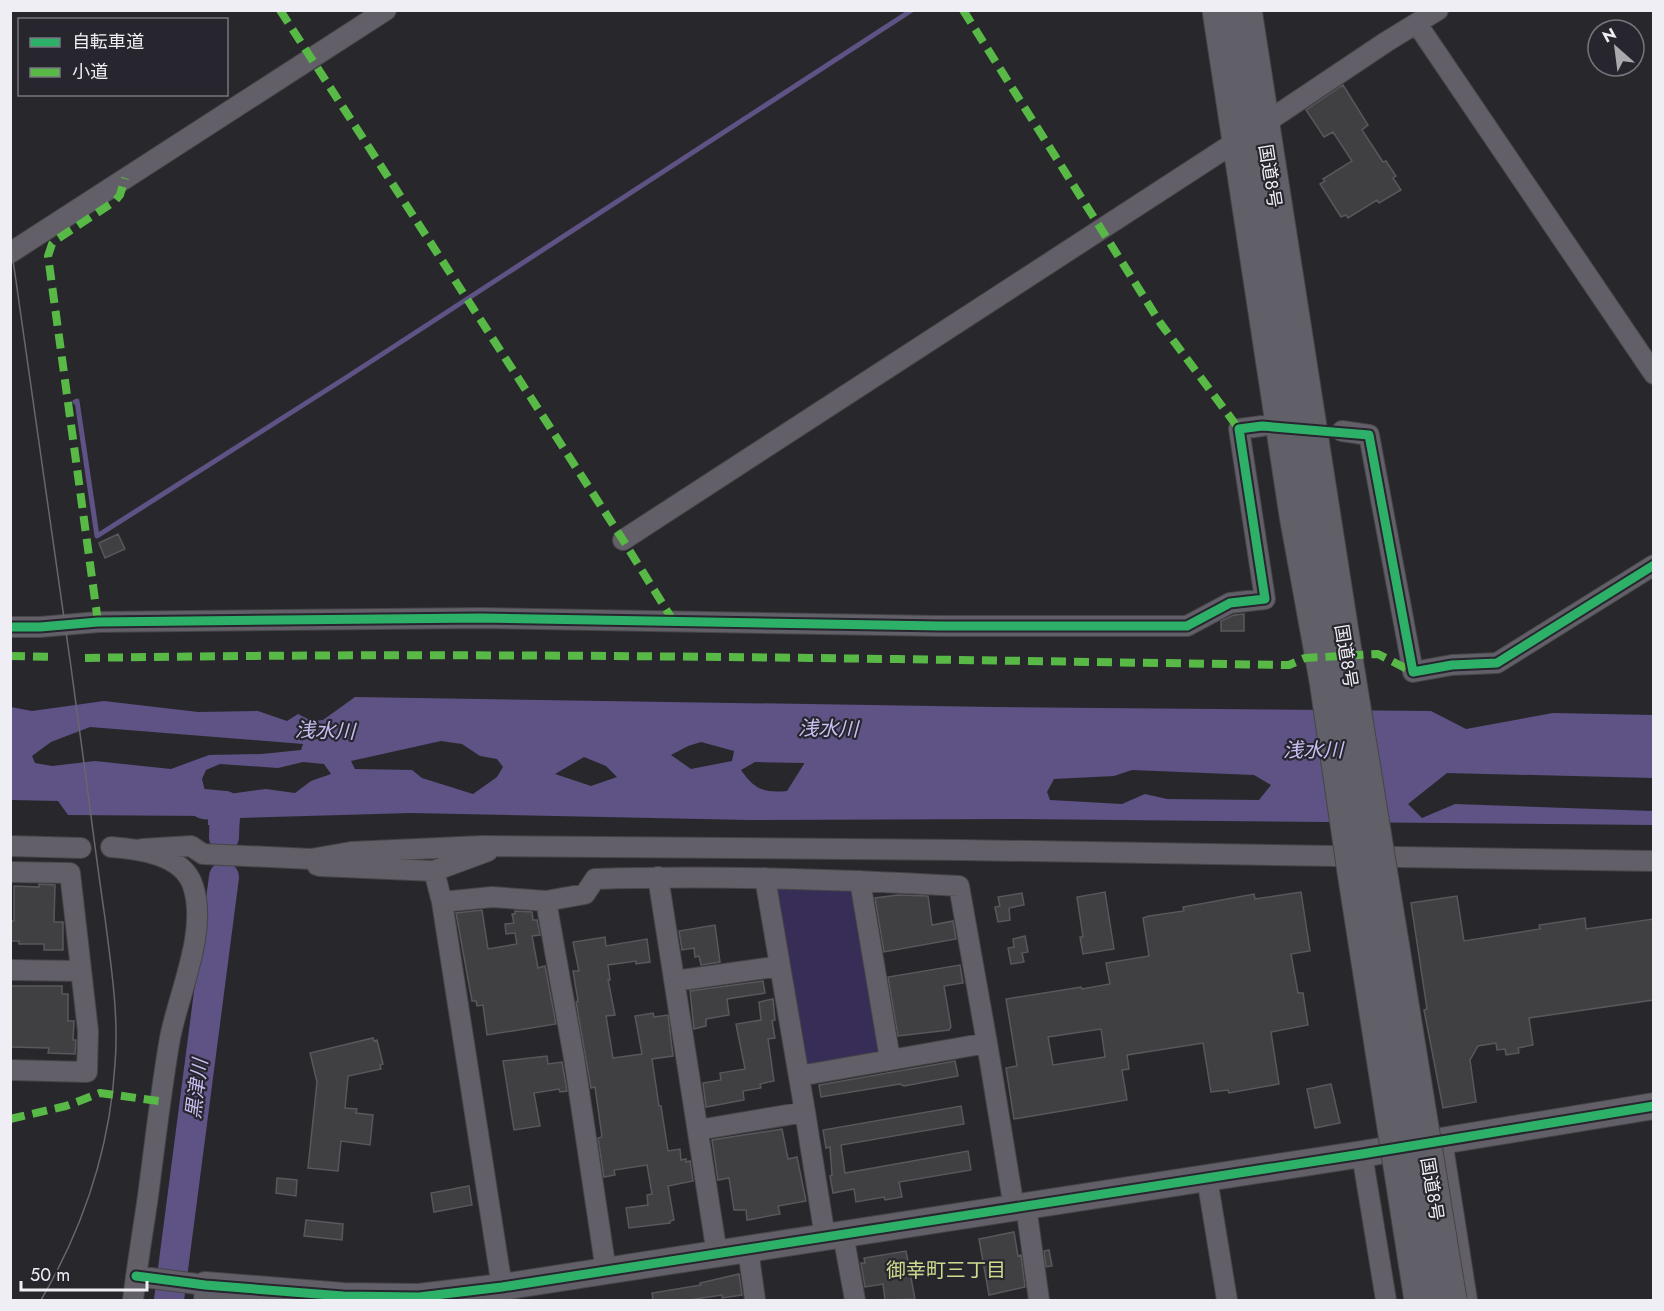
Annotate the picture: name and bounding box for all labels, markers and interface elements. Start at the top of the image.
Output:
legend [18,18,228,96]
north arrow [1586,18,1646,78]
text: N [1598,22,1620,48]
text: 自転車道 [72,29,144,55]
text: 小道 [72,59,108,85]
street label: 国道8号 [1252,142,1288,210]
street label: 国道8号 [1328,622,1364,690]
water label: 浅水川 [798,714,860,744]
water label: 浅水川 [295,715,357,747]
water label: 浅水川 [1283,736,1345,765]
water label: 黒津川 [179,1055,215,1121]
street label: 国道8号 [1414,1155,1450,1223]
scale bar [21,1254,147,1292]
district label: 御幸町三丁目 [886,1256,1006,1285]
text: 50 m [30,1262,70,1288]

